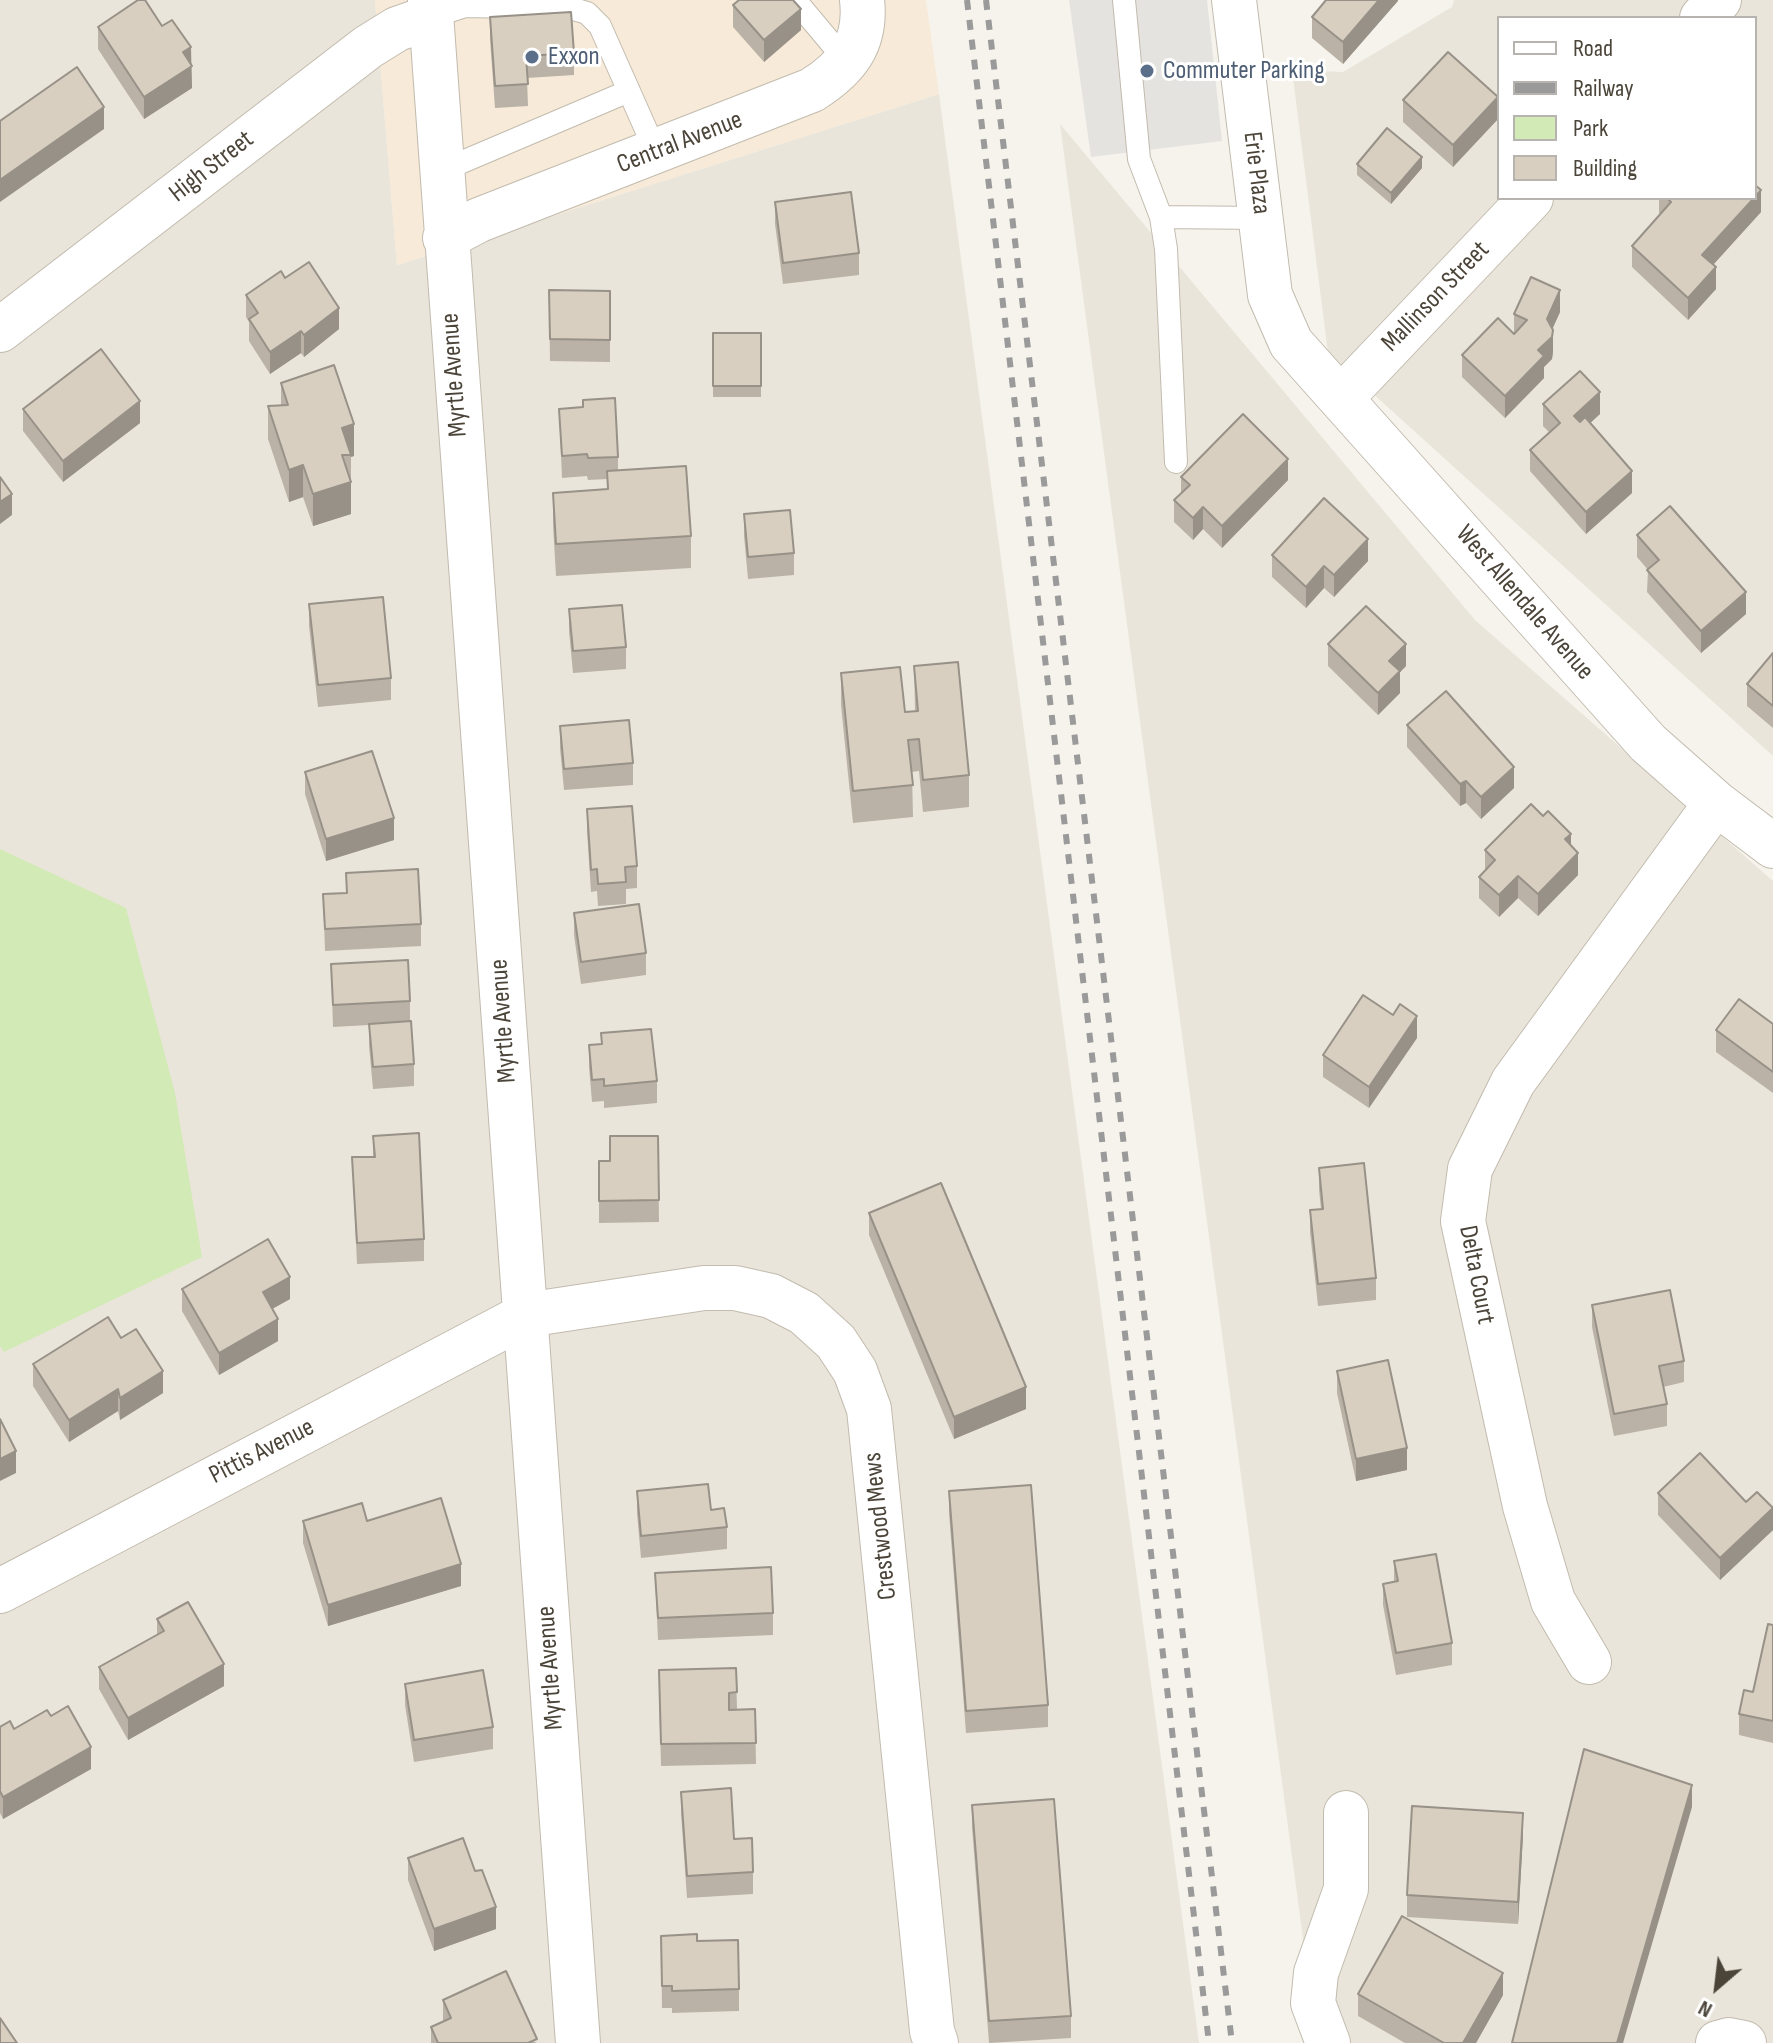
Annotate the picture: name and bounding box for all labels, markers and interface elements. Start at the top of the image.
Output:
legend [1497,16,1757,200]
text: Road [1573,34,1613,63]
place label: Exxon [548,41,600,73]
marker: Exxon [523,48,541,66]
place label: Commuter Parking [1163,55,1325,87]
marker: Commuter Parking [1138,62,1156,80]
text: Railway [1573,74,1633,103]
street label: Central Avenue [613,105,747,181]
text: Park [1573,114,1608,143]
street label: High Street [164,124,260,210]
street label: Erie Plaza [1235,130,1277,216]
text: Building [1573,154,1637,183]
street label: Mallinson Street [1375,235,1497,359]
street label: Myrtle Avenue [435,312,475,438]
street label: West Allendale Avenue [1448,519,1600,687]
street label: Myrtle Avenue [484,958,524,1084]
street label: Delta Court [1451,1223,1501,1327]
street label: Pittis Avenue [204,1412,320,1492]
street label: Crestwood Mews [858,1451,904,1601]
street label: Myrtle Avenue [531,1605,571,1731]
north arrow [1677,1947,1757,2027]
text: N [1694,1994,1717,2023]

